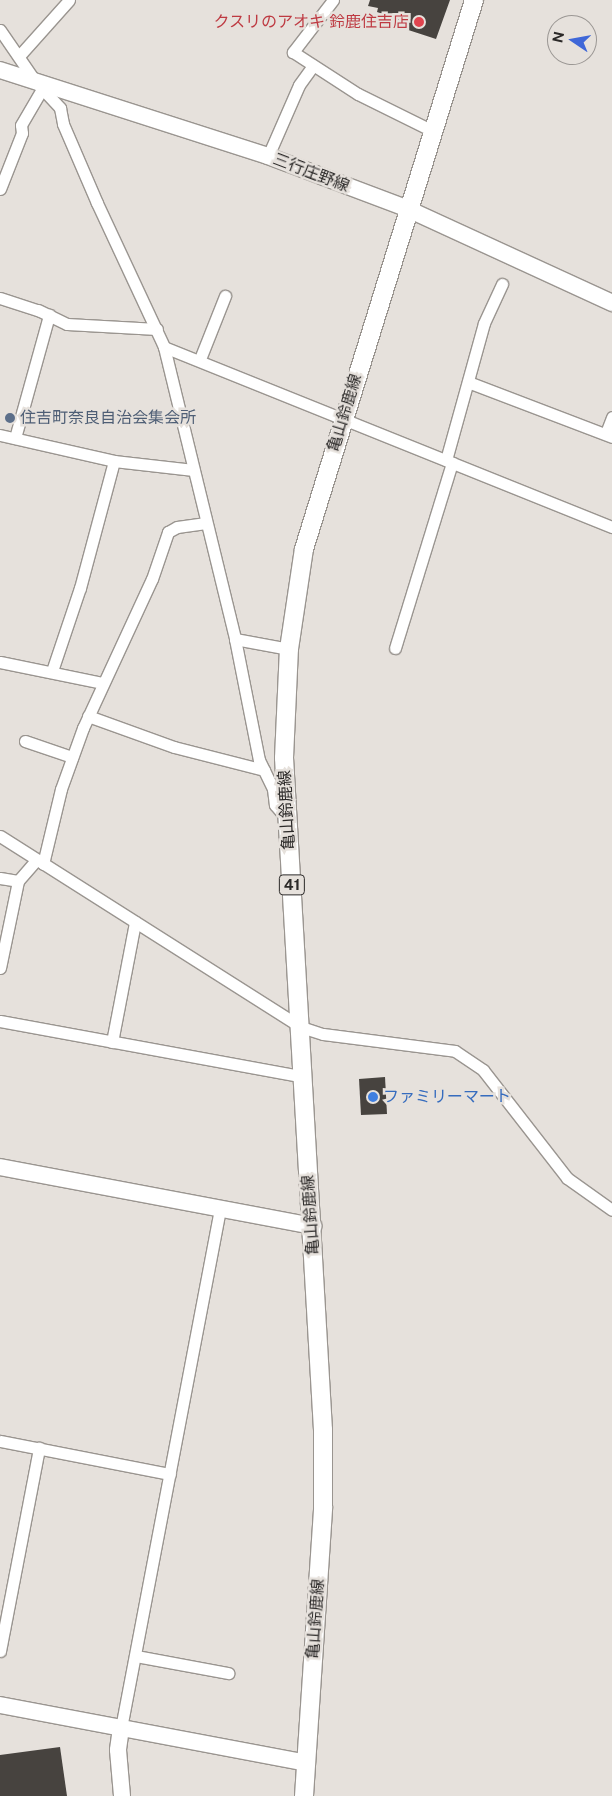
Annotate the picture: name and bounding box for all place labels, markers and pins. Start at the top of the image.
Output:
place label: クスリのアオキ 鈴鹿住吉店 [213,12,409,32]
marker: クスリのアオキ 鈴鹿住吉店 [413,16,425,28]
place label: 住吉町奈良自治会集会所 [20,408,196,428]
marker: 住吉町奈良自治会集会所 [4,412,16,424]
place label: ファミリーマート [383,1087,511,1107]
marker: ファミリーマート [367,1091,379,1103]

